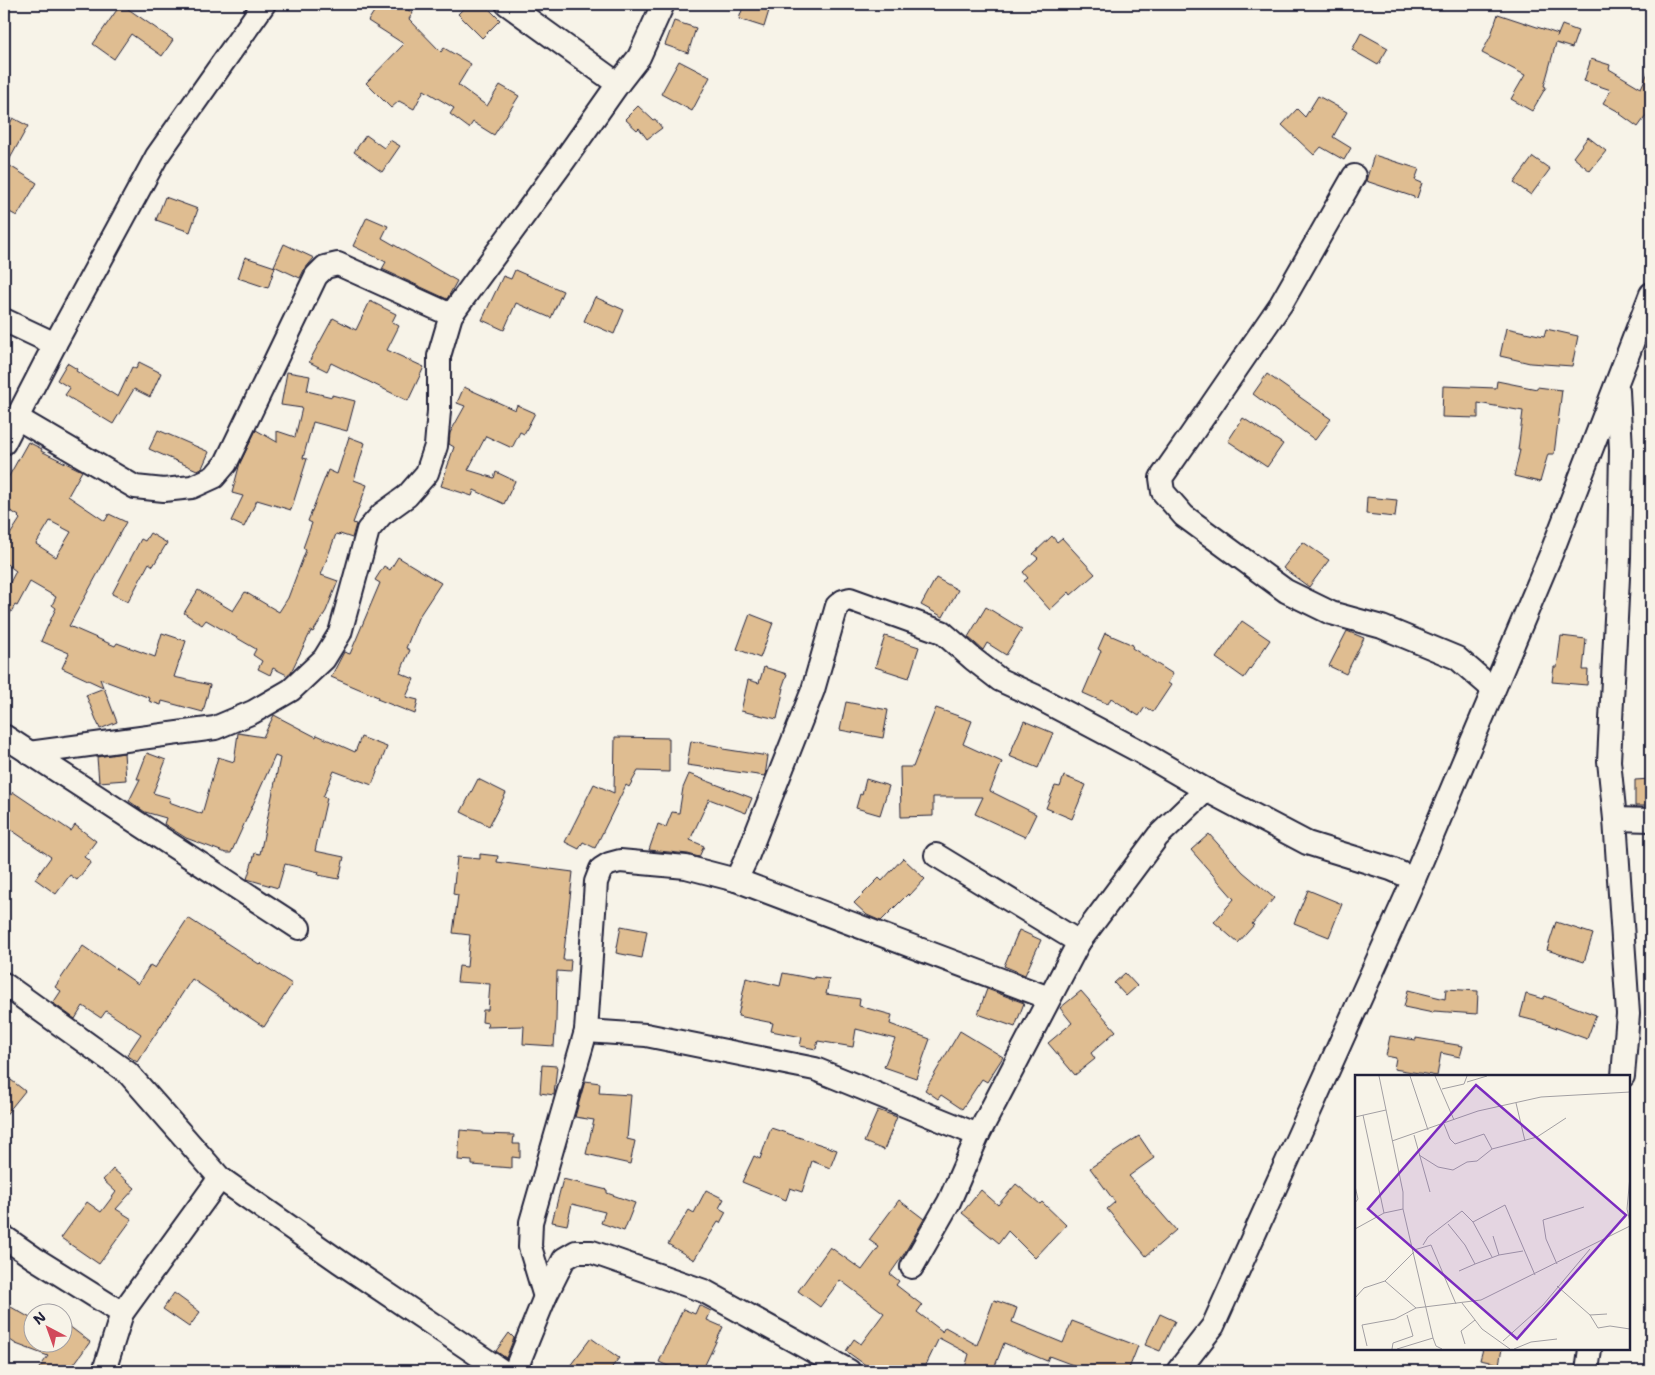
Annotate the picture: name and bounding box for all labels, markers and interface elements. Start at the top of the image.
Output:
inset map [1355,1075,1630,1350]
north arrow [22,1302,72,1352]
text: N [29,1308,50,1329]

